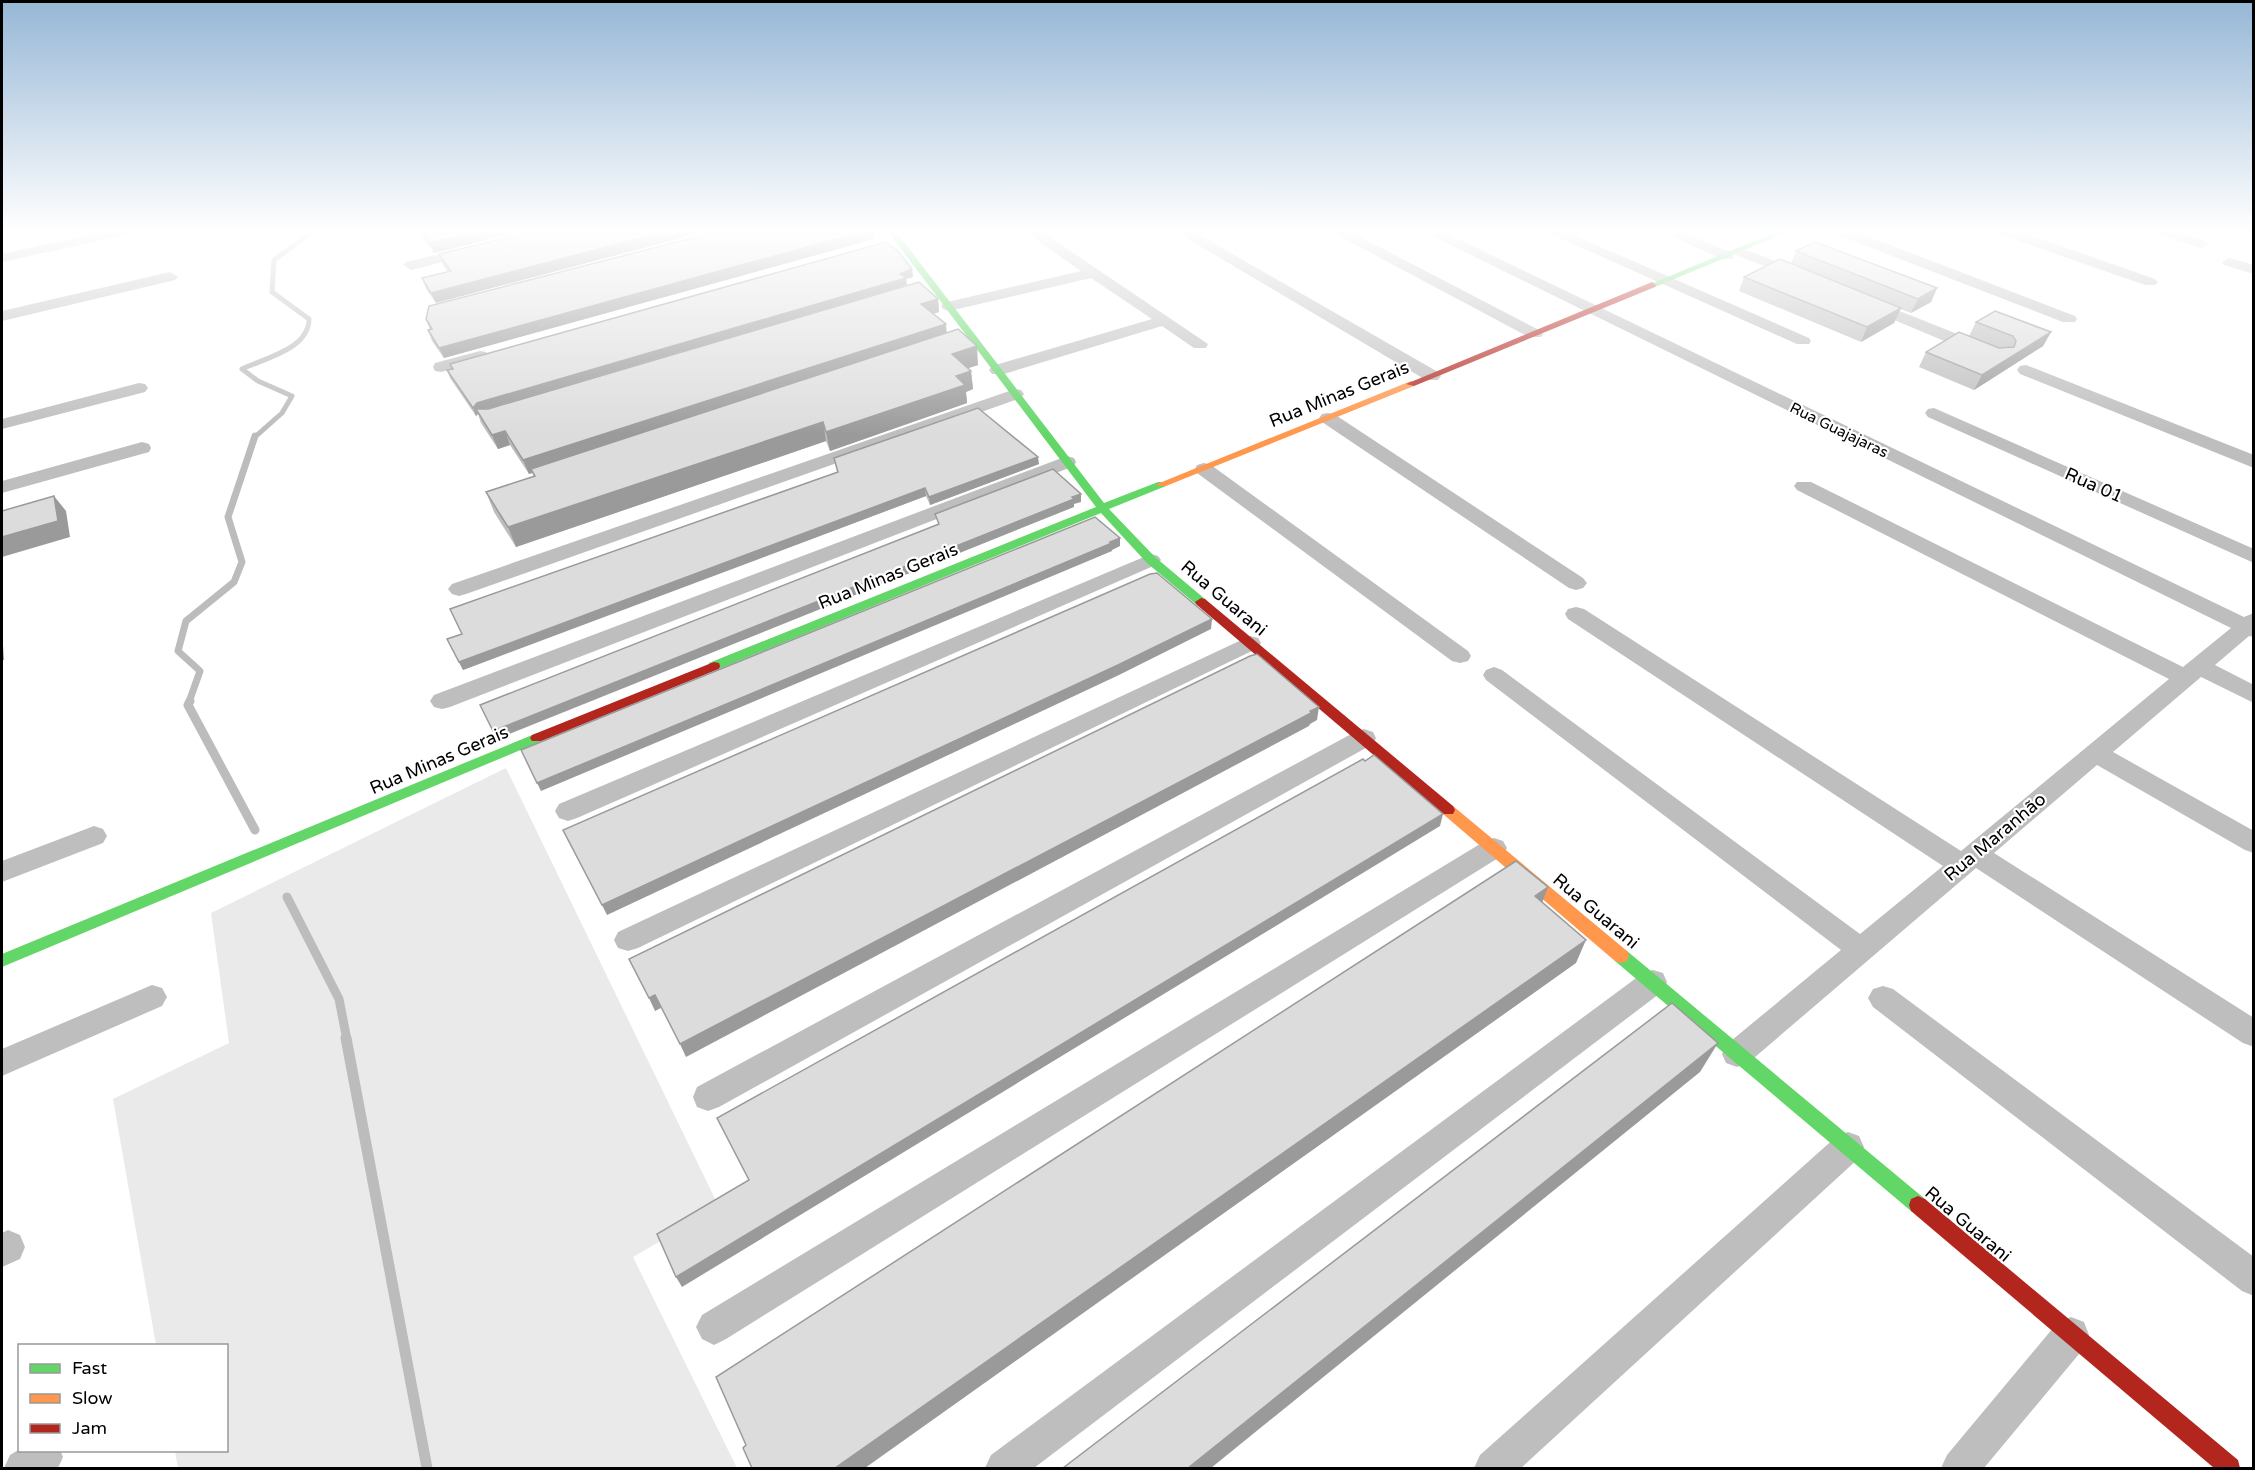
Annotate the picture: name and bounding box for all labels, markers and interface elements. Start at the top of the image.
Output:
street label: Rua Minas Gerais [1266,356,1412,432]
street label: Rua Guajajaras [1787,398,1891,462]
street label: Rua 01 [2062,463,2126,507]
street label: Rua Minas Gerais [815,538,961,614]
street label: Rua Guarani [1176,556,1272,640]
street label: Rua Minas Gerais [366,721,512,799]
street label: Rua Maranhão [1940,788,2050,886]
street label: Rua Guarani [1548,869,1644,953]
street label: Rua Guarani [1920,1182,2016,1266]
legend [18,1344,228,1452]
text: Fast [72,1357,107,1379]
text: Slow [72,1387,113,1409]
text: Jam [72,1417,107,1439]

